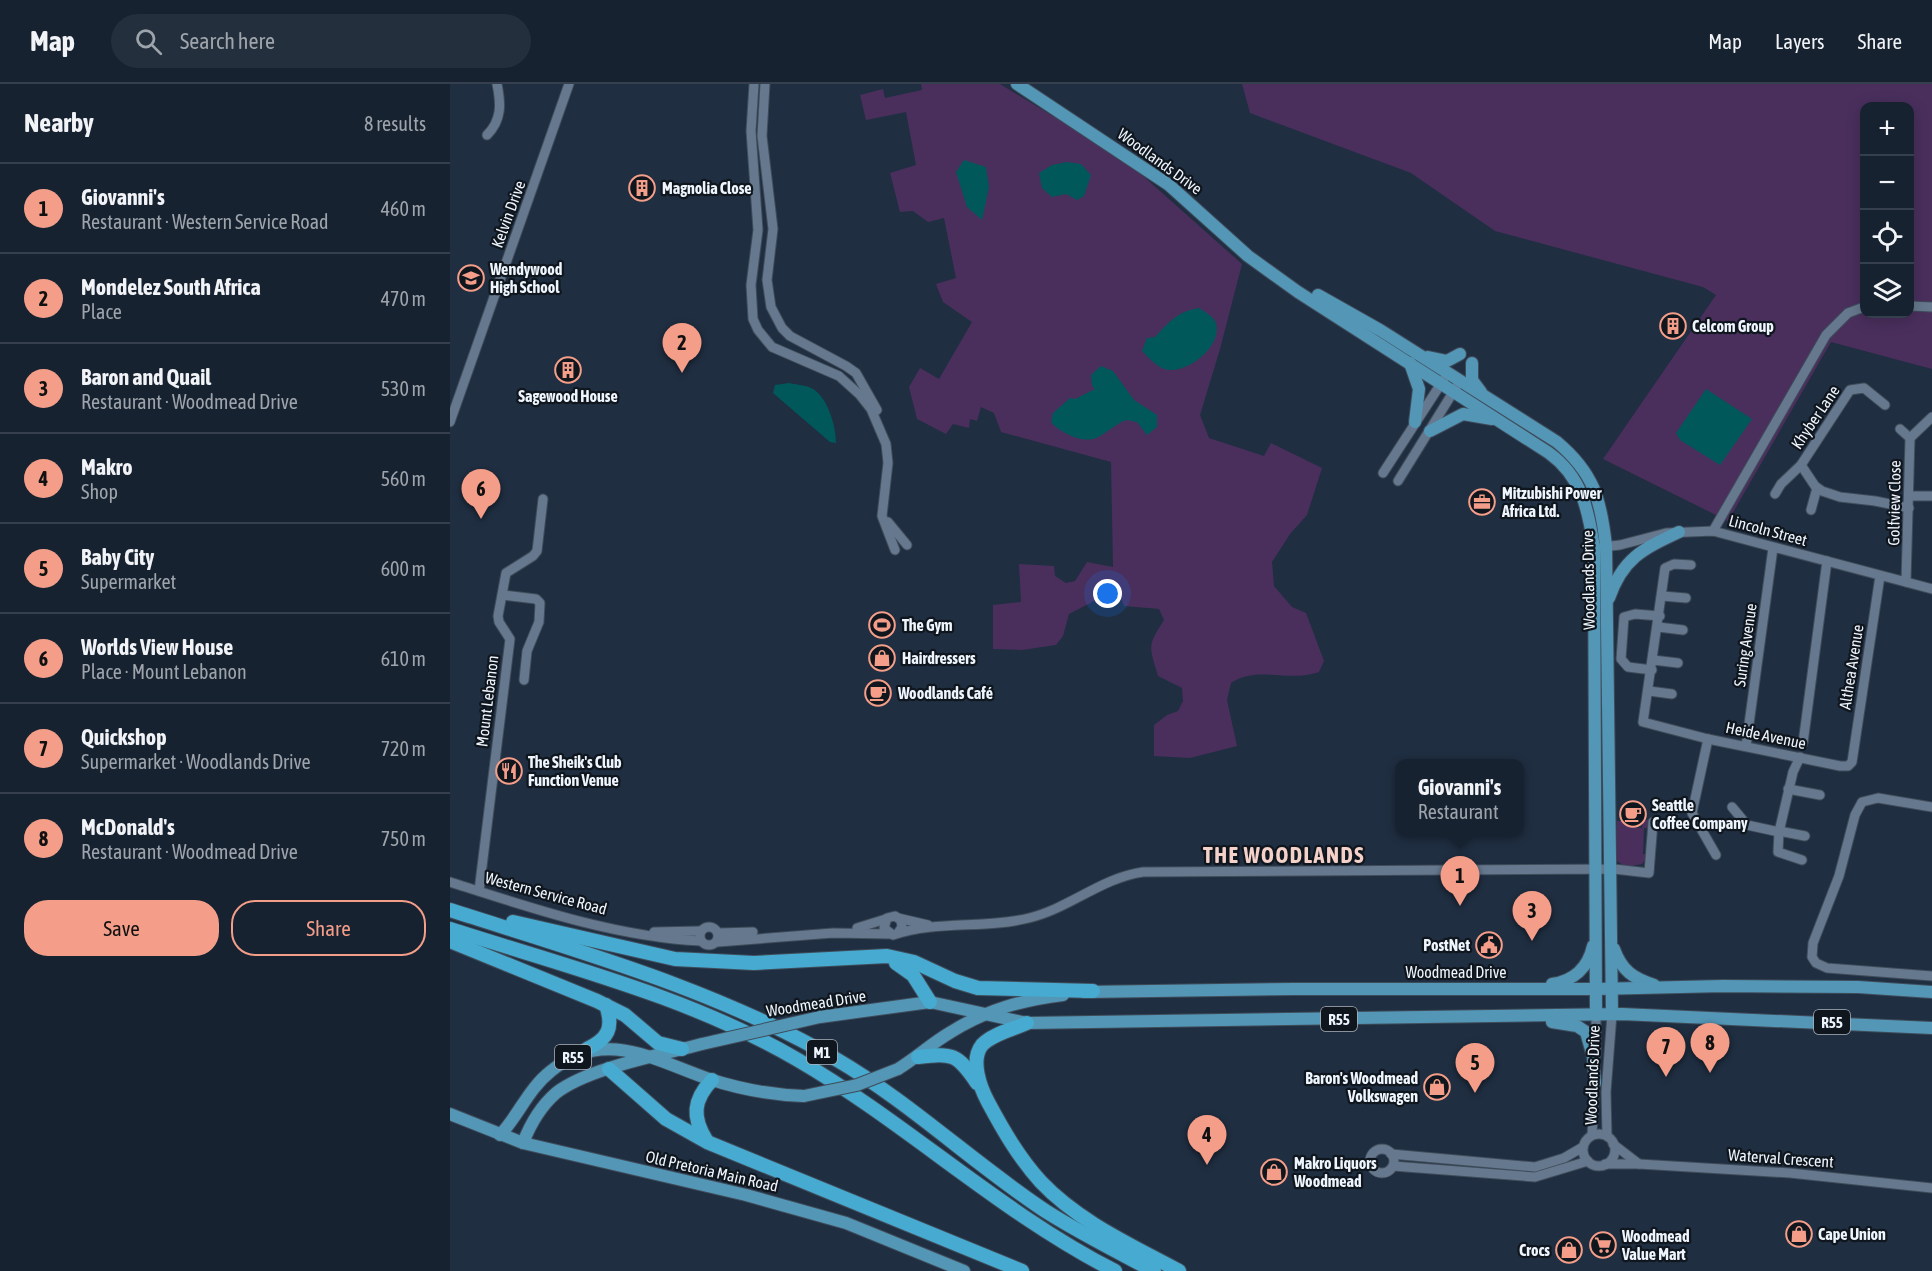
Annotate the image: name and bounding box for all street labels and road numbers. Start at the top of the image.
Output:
street label: Woodlands Drive [1114,124,1206,198]
street label: Kelvin Drive [488,178,528,250]
street label: Khyber Lane [1787,382,1844,453]
street label: Golfview Close [1884,460,1904,546]
street label: Lincoln Street [1727,511,1810,549]
street label: Woodlands Drive [1578,530,1598,630]
street label: Suring Avenue [1730,602,1761,688]
street label: Althea Avenue [1835,623,1867,711]
street label: Mount Lebanon [472,654,502,748]
street label: Heide Avenue [1724,718,1808,752]
street label: Western Service Road [483,868,609,918]
street label: Woodmead Drive [1406,963,1506,981]
street label: Woodmead Drive [765,986,867,1020]
road number: R55 [1321,1007,1357,1031]
road number: R55 [1814,1010,1850,1034]
street label: Woodlands Drive [1581,1025,1603,1125]
road number: M1 [807,1040,837,1064]
road number: R55 [555,1045,591,1069]
street label: Waterval Crescent [1728,1145,1835,1171]
street label: Old Pretoria Main Road [644,1147,780,1195]

